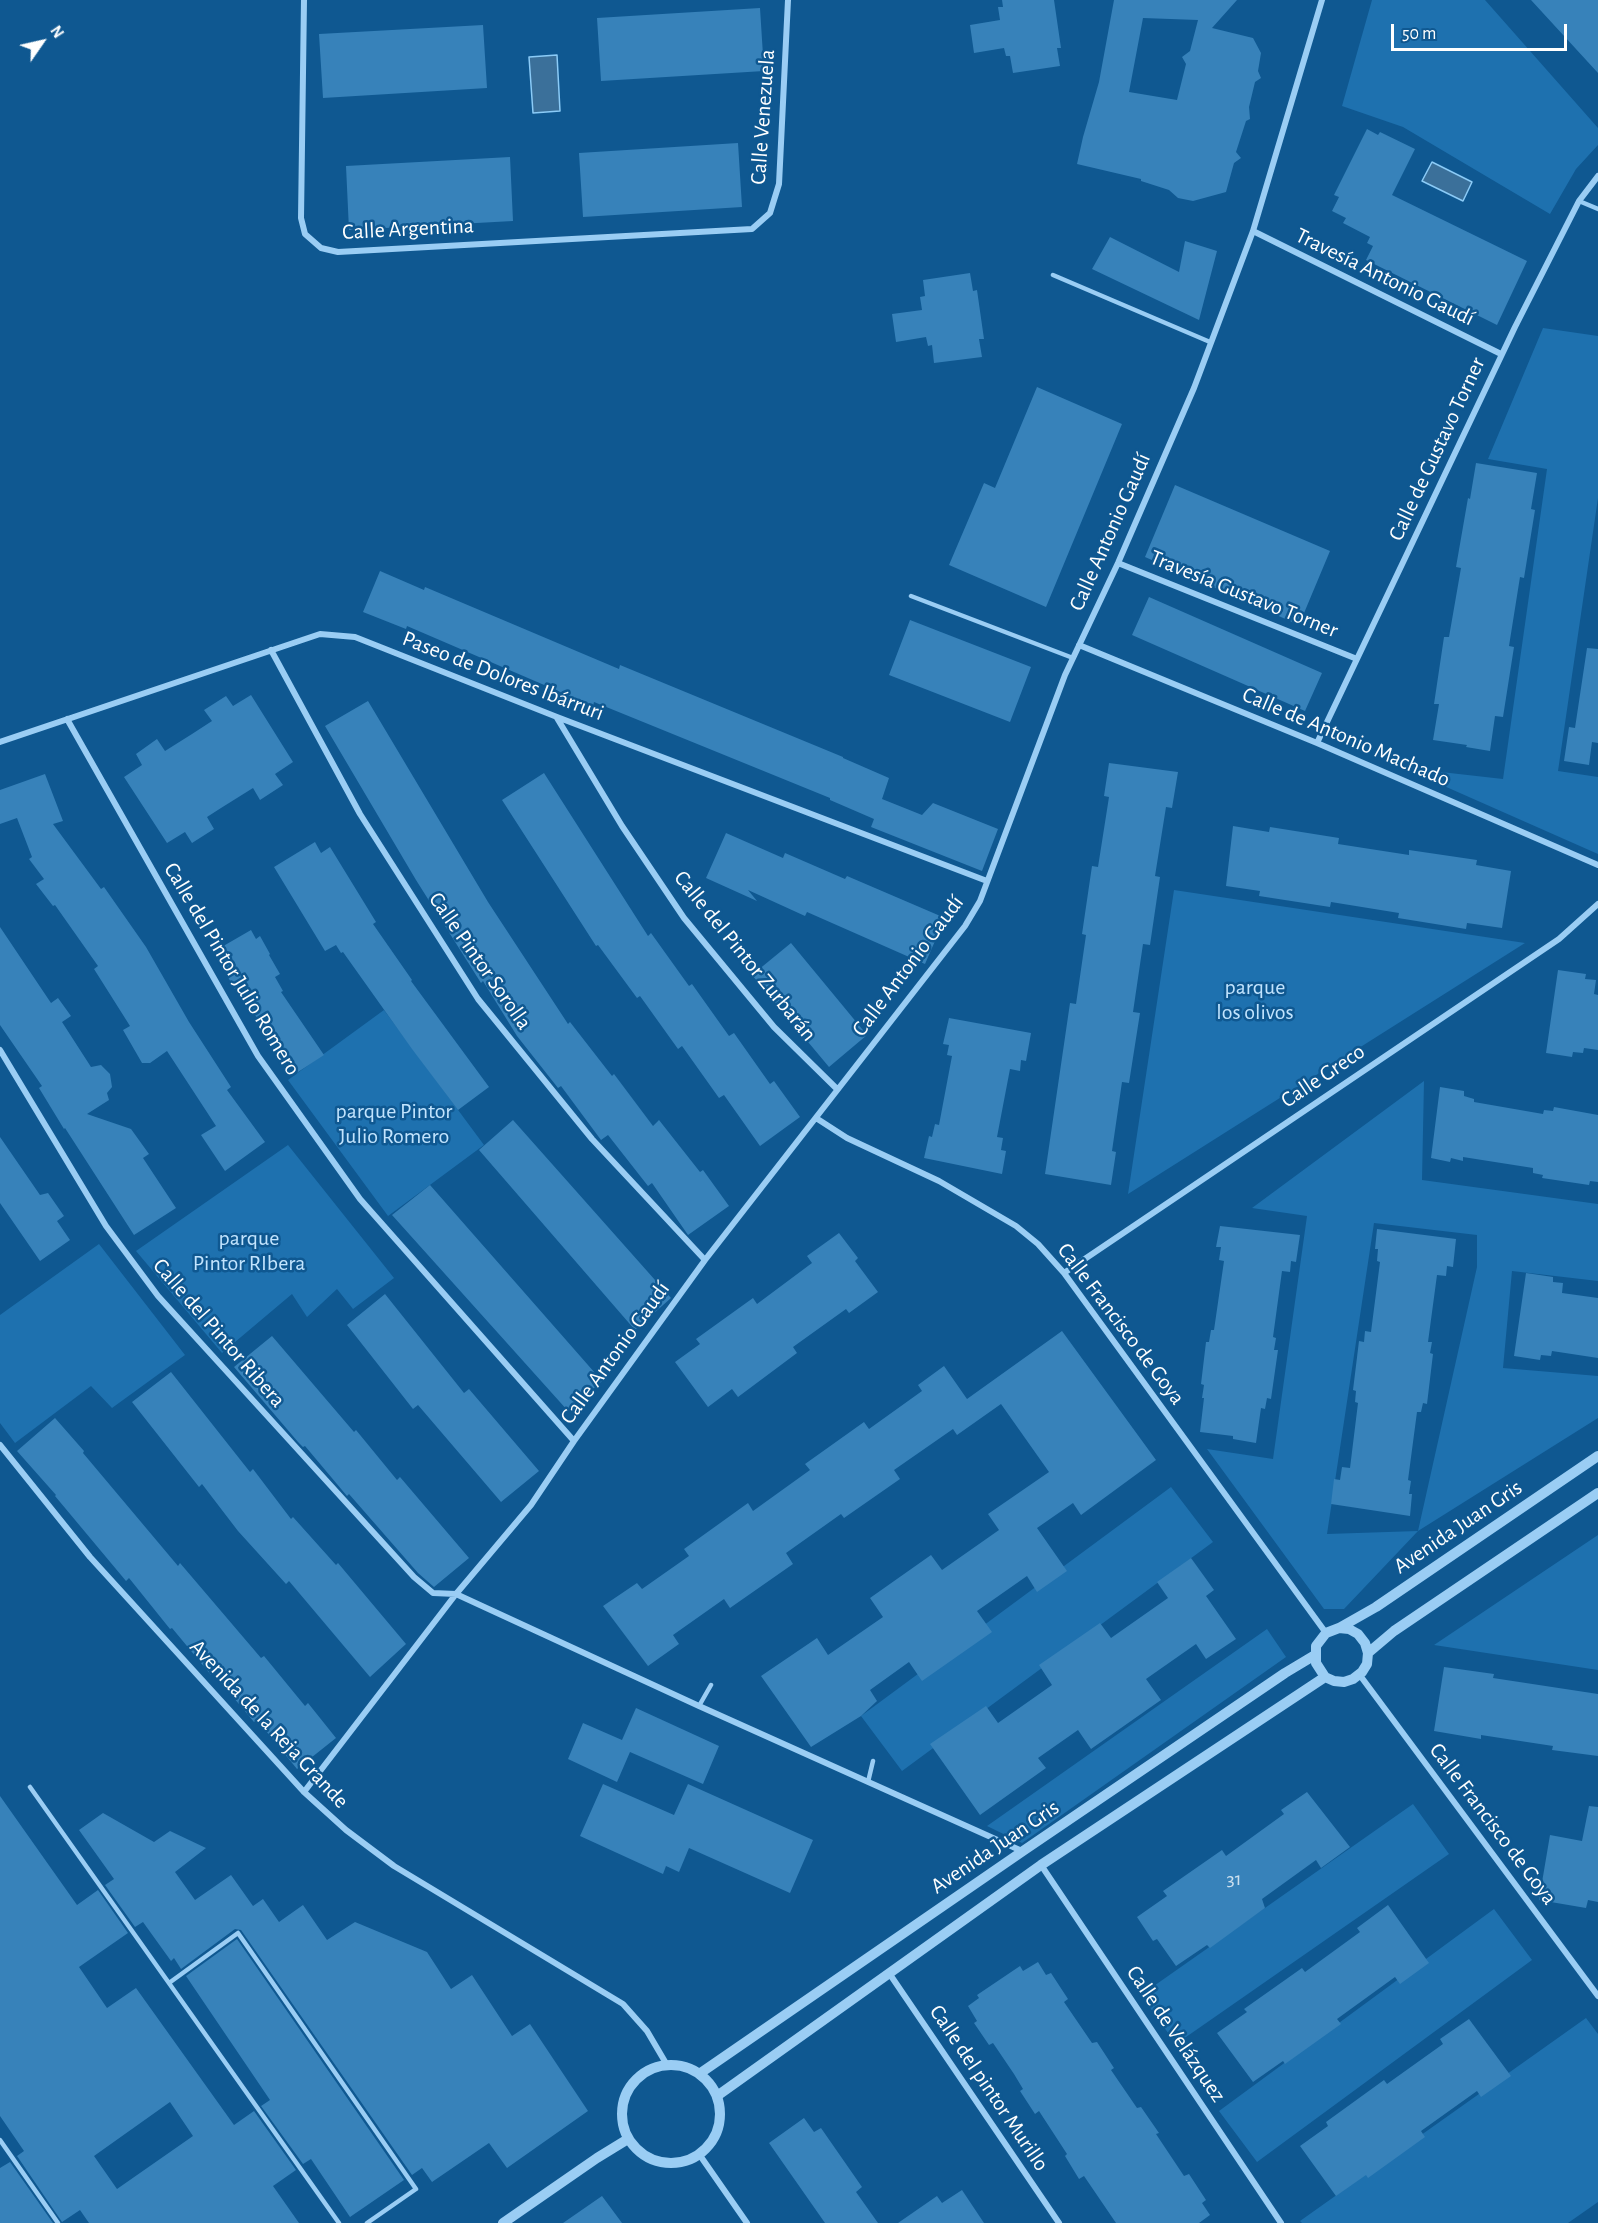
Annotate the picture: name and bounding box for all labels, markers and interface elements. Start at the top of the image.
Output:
north arrow [12,12,72,72]
scale bar [1394,12,1570,50]
text: N [47,23,67,41]
text: 50 m [1402,25,1436,43]
street label: Calle Venezuela [745,49,781,185]
street label: Calle Argentina [341,212,475,246]
street label: Travesía Antonio Gaudí [1291,222,1479,332]
street label: Calle de Gustavo Torner [1383,353,1491,545]
street label: Calle Antonio Gaudí [1063,449,1157,615]
street label: Travesía Gustavo Torner [1146,544,1342,644]
street label: Paseo de Dolores Ibárruri [399,625,607,727]
street label: Calle de Antonio Machado [1238,681,1454,793]
street label: Calle del Pintor Julio Romero [158,858,306,1080]
street label: Calle del Pintor Zurbarán [668,865,822,1047]
street label: Calle Pintor Sorolla [423,887,537,1035]
street label: Calle Antonio Gaudí [846,890,970,1042]
park label: parque los olivos [1216,974,1294,1026]
street label: Calle Greco [1276,1038,1370,1114]
park label: parque Pintor Julio Romero [336,1098,452,1150]
park label: parque Pintor RIbera [193,1225,305,1276]
street label: Calle Francisco de Goya [1052,1238,1190,1410]
street label: Calle del Pintor Ribera [147,1253,291,1413]
street label: Calle Antonio Gaudí [554,1277,676,1429]
street label: Avenida Juan Gris [1389,1474,1527,1580]
street label: Avenida de la Reja Grande [184,1634,354,1814]
street label: Calle Francisco de Goya [1424,1738,1562,1910]
street label: Avenida Juan Gris [926,1794,1064,1900]
house number: 31 [1226,1867,1242,1891]
street label: Calle de Velázquez [1121,1961,1231,2107]
street label: Calle del pintor Murillo [924,2000,1054,2176]

